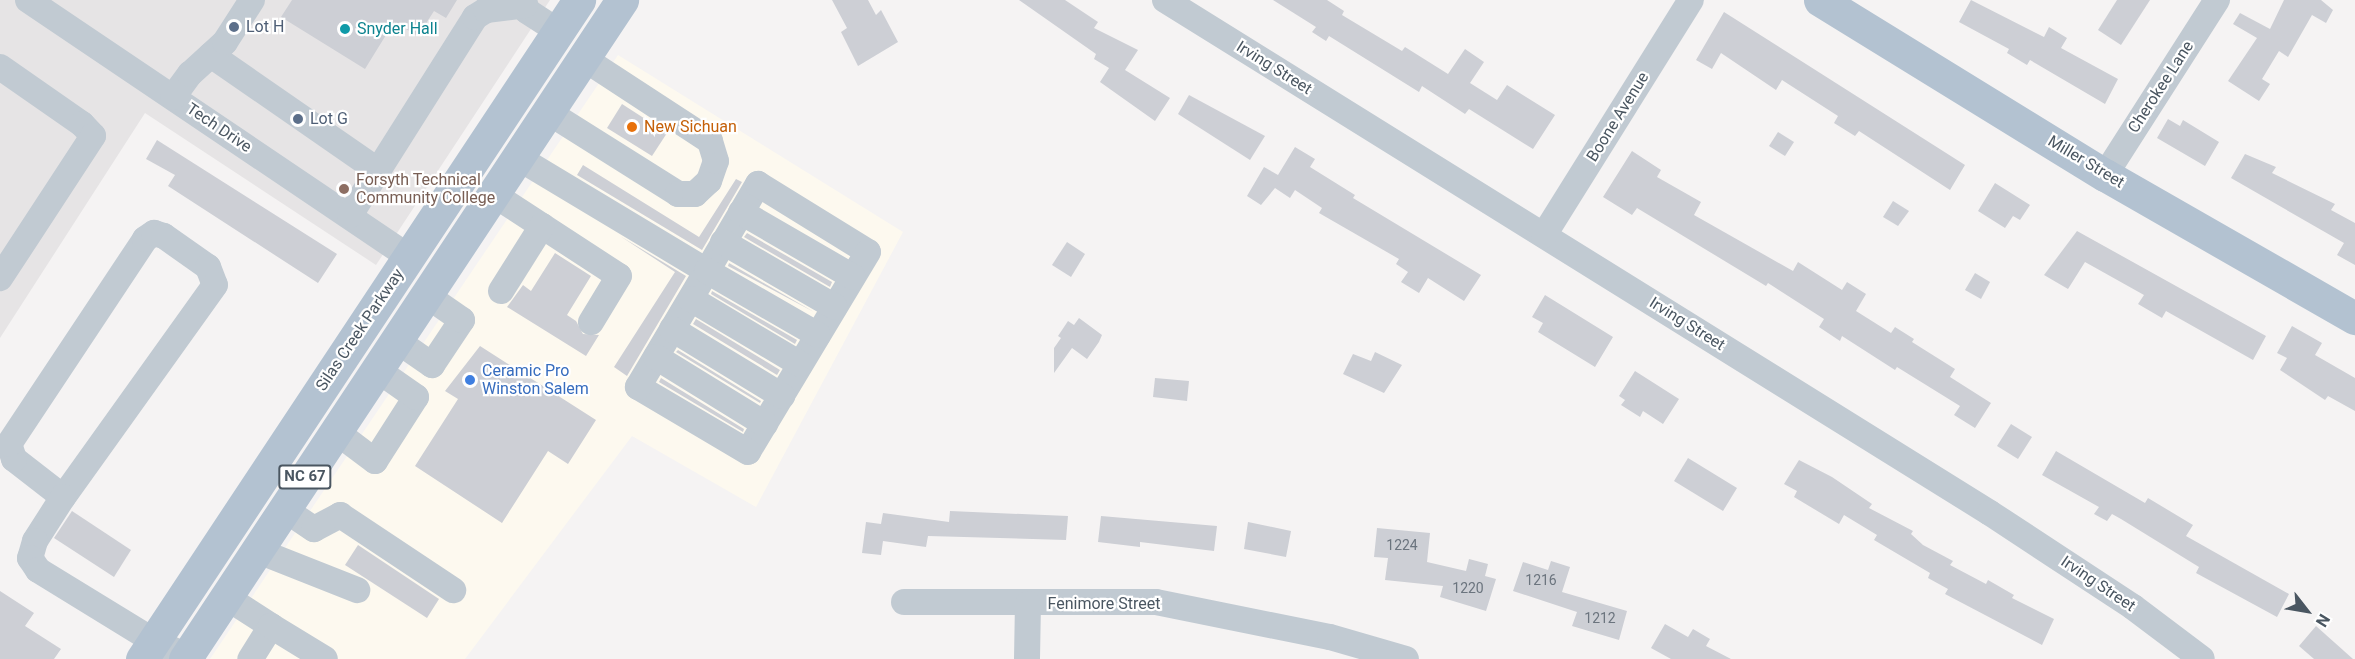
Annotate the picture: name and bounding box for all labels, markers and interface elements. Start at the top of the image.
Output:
place label: Lot H [246,17,284,37]
place label: Snyder Hall [357,19,438,39]
marker: Lot H [227,20,241,34]
marker: Snyder Hall [338,22,352,36]
street label: Irving Street [1233,37,1315,99]
street label: Cherokee Lane [2124,37,2198,137]
street label: Boone Avenue [1583,69,1653,165]
street label: Tech Drive [183,99,255,157]
place label: Lot G [310,109,348,129]
marker: Lot G [291,112,305,126]
place label: New Sichuan [644,117,737,137]
marker: New Sichuan [625,120,639,134]
street label: Miller Street [2044,132,2128,192]
place label: Forsyth Technical Community College [356,170,495,208]
marker: Forsyth Technical Community College [337,182,351,196]
street label: Silas Creek Parkway [312,265,408,395]
street label: Irving Street [1646,293,1728,355]
place label: Ceramic Pro Winston Salem [482,361,589,399]
marker: Ceramic Pro Winston Salem [463,373,477,387]
road number: NC 67 [278,465,332,489]
house number: 1224 [1386,537,1418,553]
street label: Irving Street [2057,552,2139,616]
house number: 1216 [1525,572,1557,588]
house number: 1220 [1452,580,1484,596]
north arrow [2277,581,2337,641]
street label: Fenimore Street [1048,594,1160,614]
house number: 1212 [1584,610,1616,626]
text: N [2312,611,2334,630]

